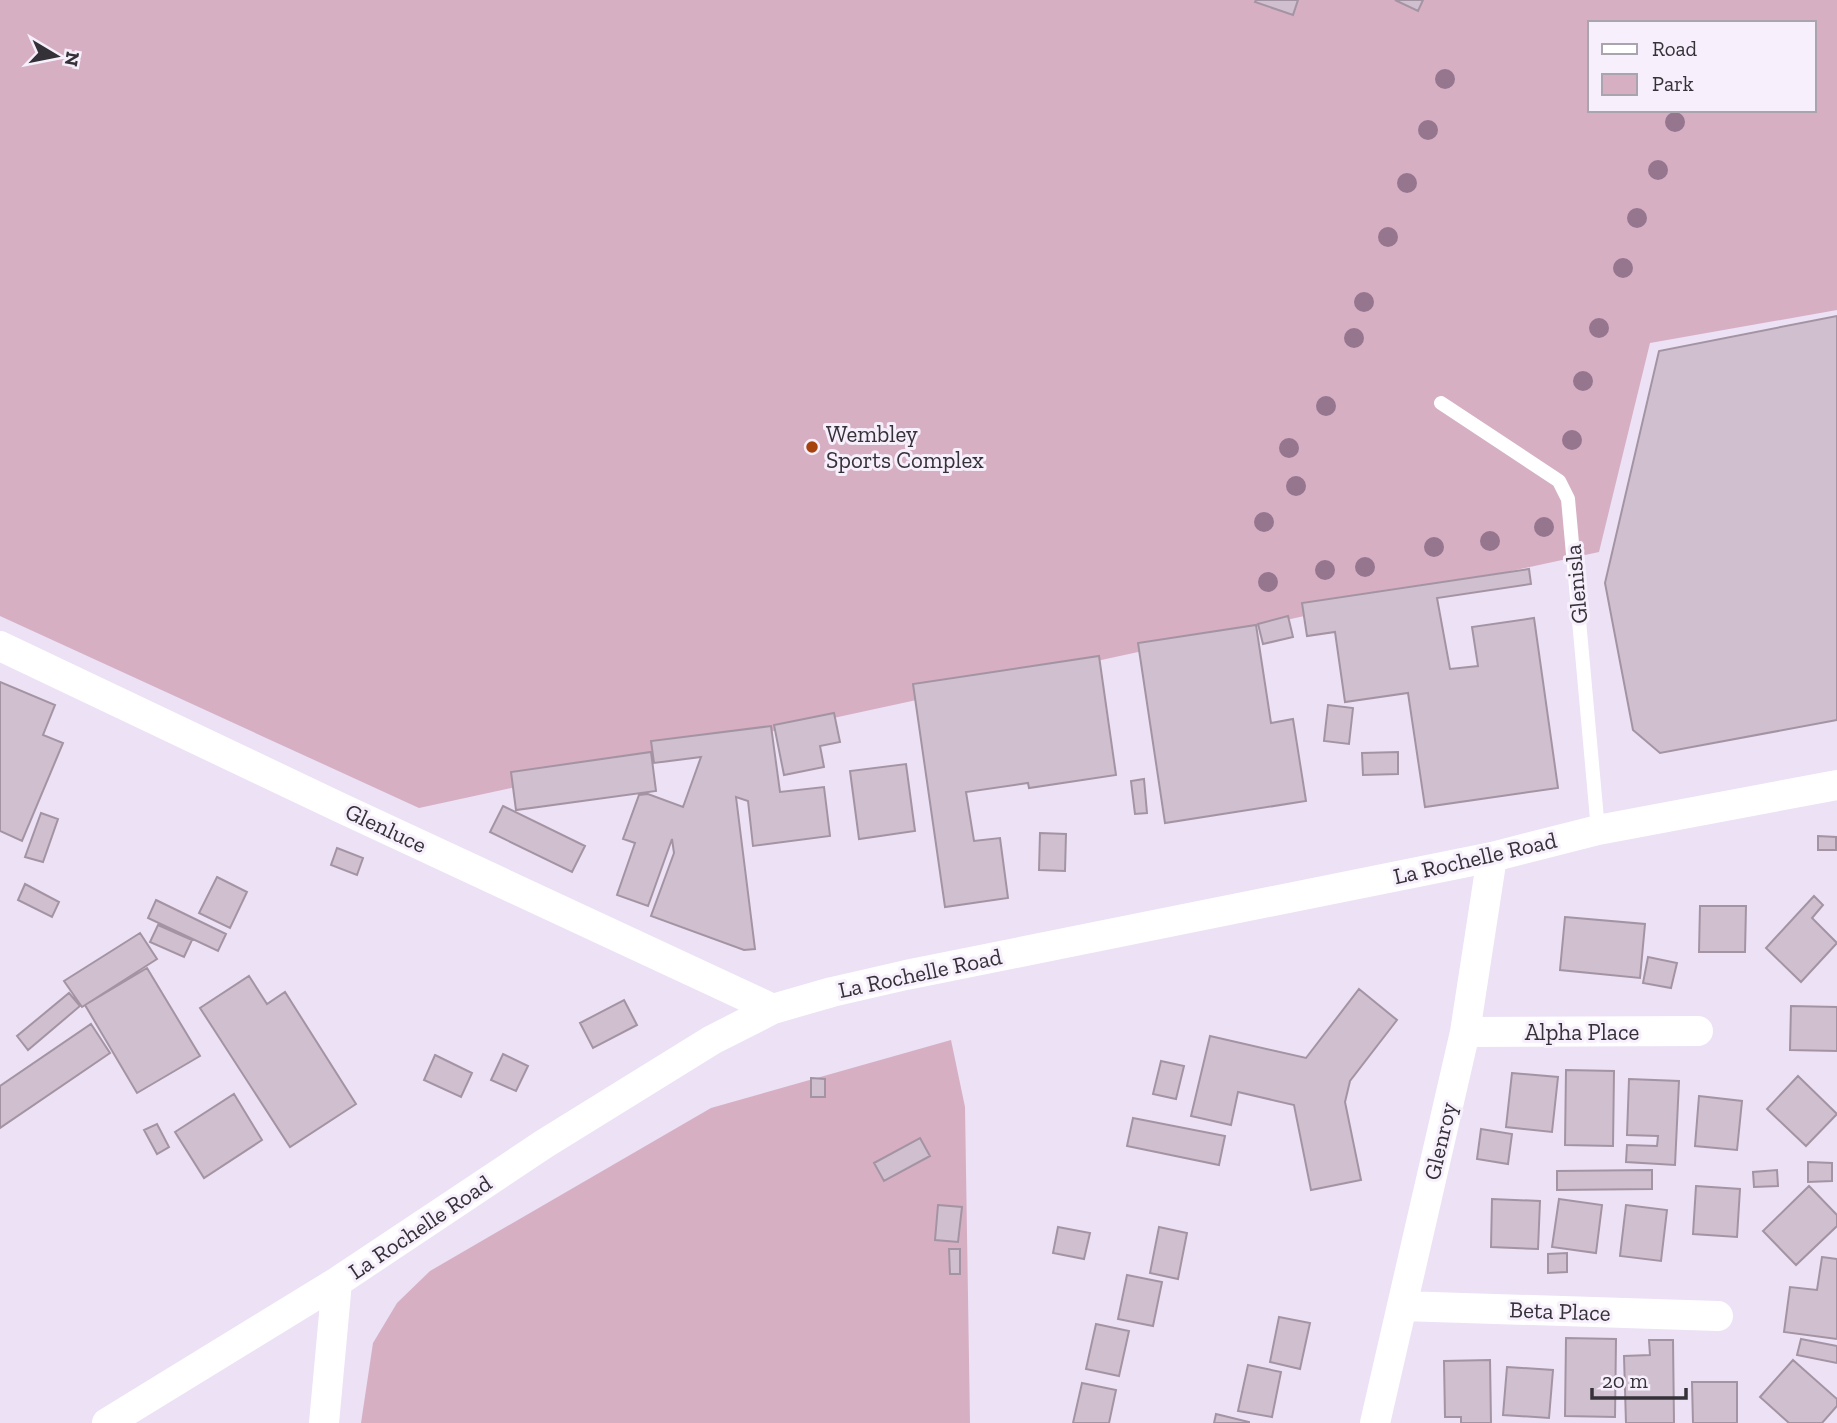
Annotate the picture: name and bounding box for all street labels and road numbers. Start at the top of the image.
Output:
street label: Glenisla [1559,543,1593,625]
street label: Glenluce [341,797,431,859]
street label: La Rochelle Road [1391,826,1560,890]
street label: La Rochelle Road [836,942,1005,1004]
street label: Alpha Place [1525,1018,1639,1046]
street label: Glenroy [1417,1099,1463,1183]
street label: La Rochelle Road [343,1169,497,1285]
street label: Beta Place [1509,1295,1611,1327]

